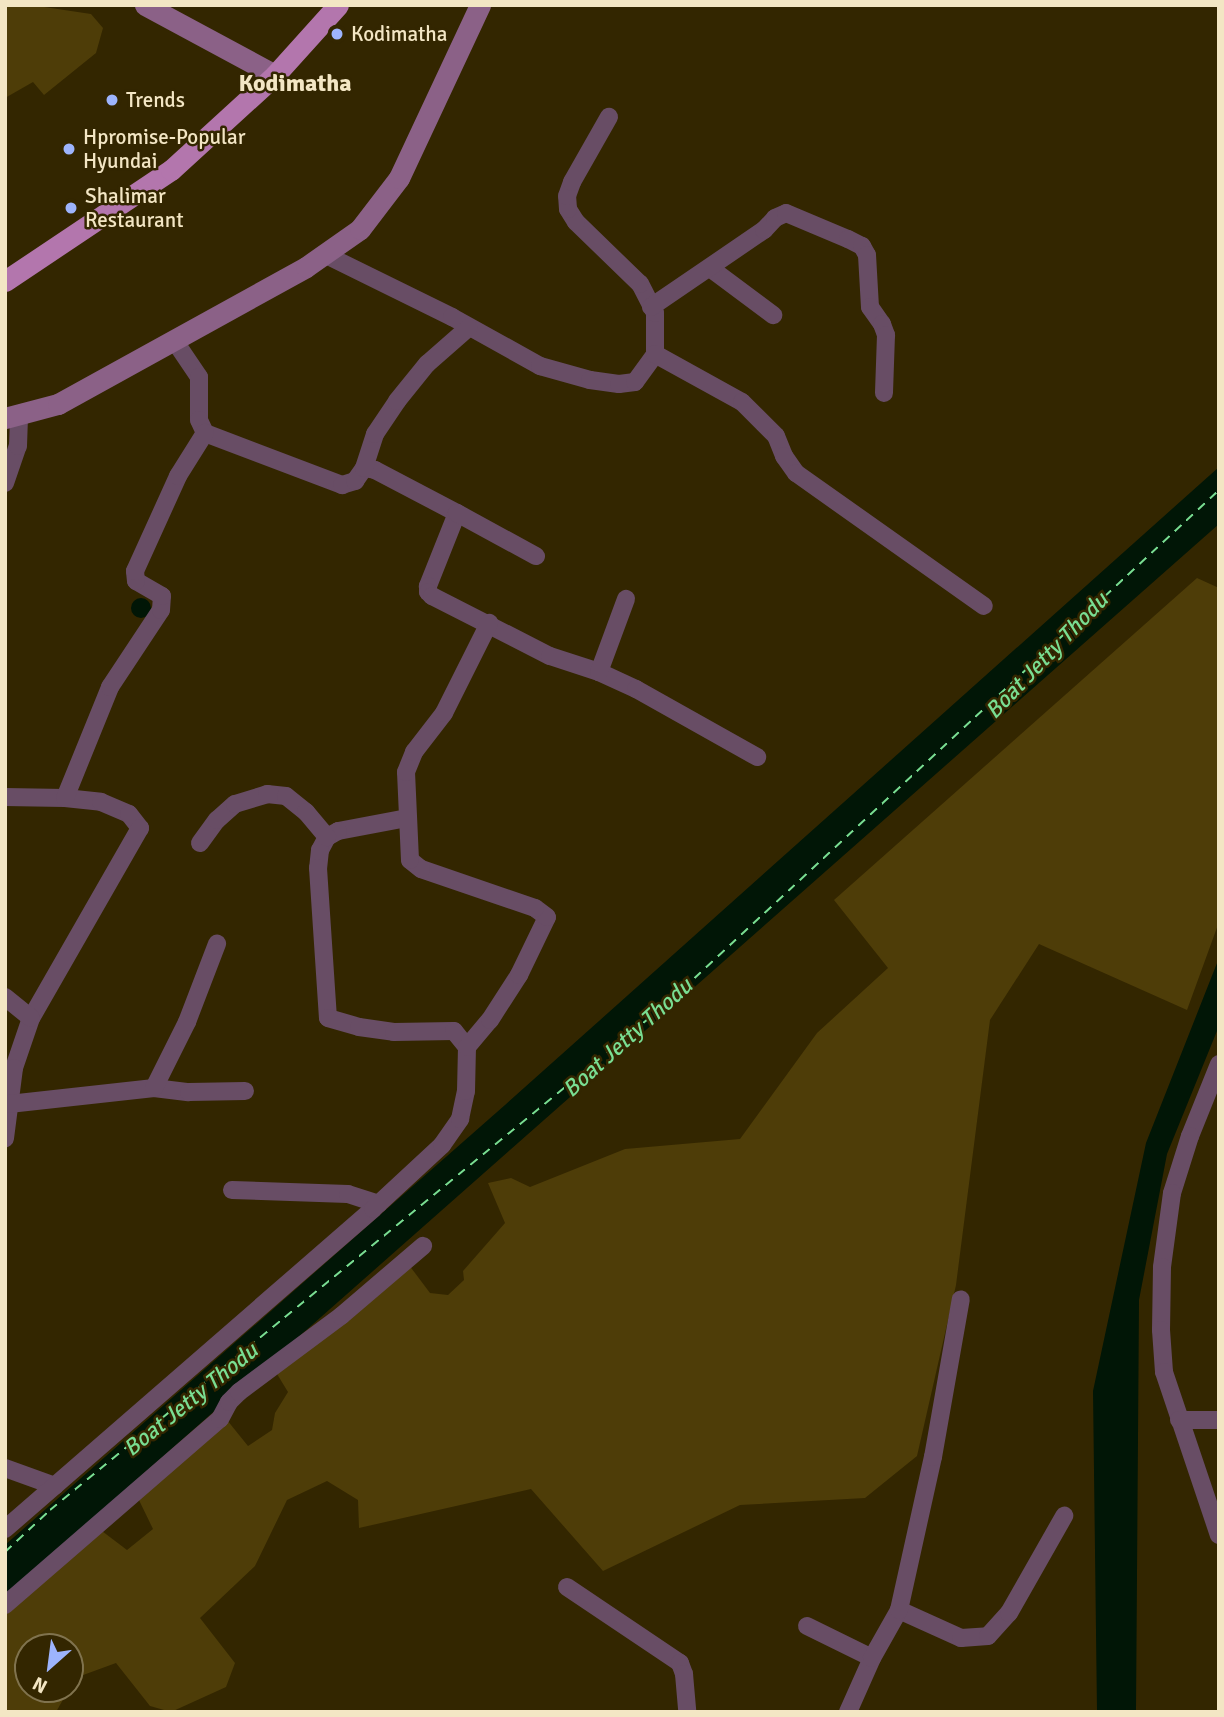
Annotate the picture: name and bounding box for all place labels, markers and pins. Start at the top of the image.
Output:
place label: Kodimatha [351,21,447,47]
marker: Kodimatha [329,26,345,42]
place label: Trends [126,87,185,113]
marker: Trends [104,92,120,108]
place label: Hpromise-Popular Hyundai [83,124,245,174]
marker: Hpromise-Popular Hyundai [61,141,77,157]
place label: Shalimar Restaurant [85,183,184,233]
marker: Shalimar Restaurant [63,200,79,216]

